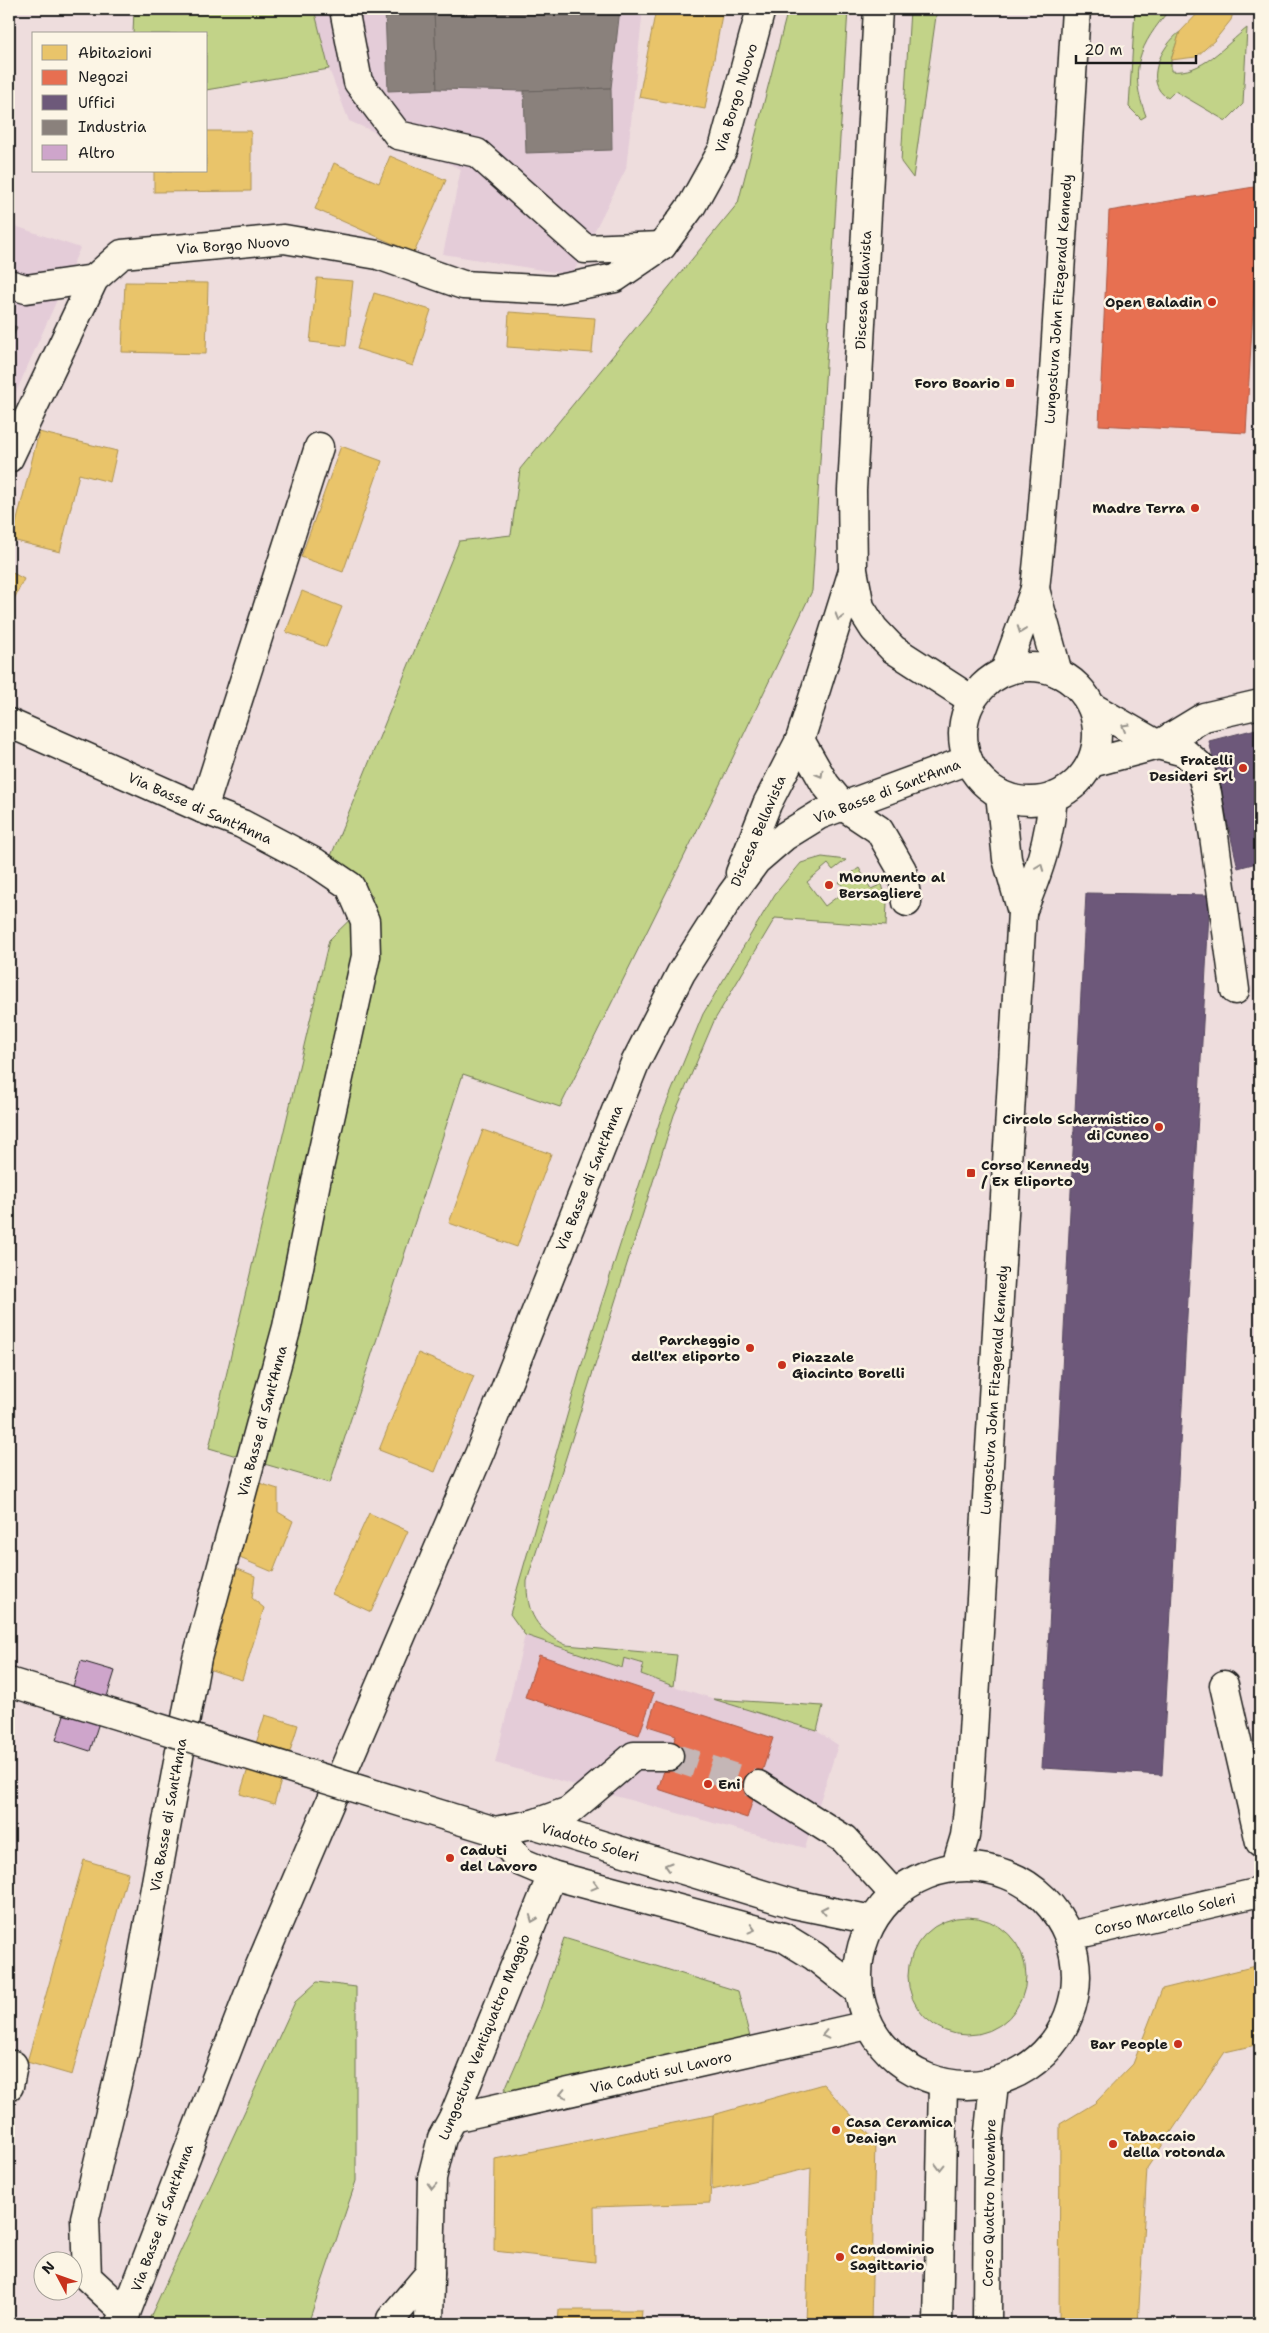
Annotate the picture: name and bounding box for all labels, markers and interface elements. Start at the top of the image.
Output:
legend [32,32,208,172]
scale bar [1076,32,1196,64]
text: 20 m [1084,40,1123,60]
street label: Via Borgo Nuovo [711,41,761,155]
text: Abitazioni [78,43,152,63]
text: Negozi [78,67,128,87]
text: Uffici [78,93,115,113]
text: Industria [78,117,147,137]
text: Altro [78,143,115,163]
street label: Lungostura John Fitzgerald Kennedy [1040,173,1076,425]
street label: Discesa Bellavista [851,230,875,350]
street label: Via Borgo Nuovo [176,232,290,258]
place label: Open Baladin [1105,293,1202,311]
marker: Open Baladin [1206,296,1218,308]
place label: Foro Boario [914,374,1000,392]
marker: Foro Boario [1004,377,1016,389]
place label: Madre Terra [1092,499,1185,517]
marker: Madre Terra [1189,502,1201,514]
one-way arrow [834,612,844,621]
one-way arrow [1017,625,1027,634]
one-way arrow [1121,723,1130,733]
place label: Fratelli Desideri Srl [1149,751,1233,785]
street label: Via Basse di Sant'Anna [811,755,963,827]
marker: Fratelli Desideri Srl [1237,762,1249,774]
street label: Via Basse di Sant'Anna [125,768,275,848]
one-way arrow [814,769,824,778]
street label: Discesa Bellavista [726,772,790,889]
one-way arrow [1034,863,1044,872]
place label: Monumento al Bersagliere [839,868,945,902]
marker: Monumento al Bersagliere [823,879,835,891]
street label: Via Basse di Sant'Anna [551,1102,627,1254]
place label: Circolo Schermistico di Cuneo [1002,1110,1149,1144]
marker: Circolo Schermistico di Cuneo [1153,1121,1165,1133]
place label: Corso Kennedy / Ex Eliporto [981,1156,1089,1190]
marker: Corso Kennedy / Ex Eliporto [965,1167,977,1179]
street label: Lungostura John Fitzgerald Kennedy [976,1264,1012,1516]
place label: Parcheggio dell'ex eliporto [631,1331,740,1365]
marker: Parcheggio dell'ex eliporto [744,1342,756,1354]
street label: Via Basse di Sant'Anna [233,1343,291,1499]
place label: Piazzale Giacinto Borelli [792,1348,905,1382]
marker: Piazzale Giacinto Borelli [776,1359,788,1371]
street label: Via Basse di Sant'Anna [146,1736,190,1893]
place label: Eni [718,1775,741,1793]
marker: Eni [702,1778,714,1790]
street label: Viadotto Soleri [539,1819,641,1865]
place label: Caduti del Lavoro [460,1841,537,1875]
marker: Caduti del Lavoro [444,1852,456,1864]
one-way arrow [664,1861,672,1871]
one-way arrow [591,1880,600,1891]
street label: Corso Marcello Soleri [1093,1889,1237,1939]
one-way arrow [820,1905,829,1916]
one-way arrow [528,1914,539,1923]
one-way arrow [747,1923,756,1933]
street label: Lungostura Ventiquattro Maggio [434,1931,534,2143]
one-way arrow [820,2029,829,2040]
place label: Bar People [1090,2035,1168,2053]
marker: Bar People [1172,2038,1184,2050]
street label: Via Caduti sul Lavoro [589,2047,733,2097]
one-way arrow [559,2088,568,2099]
place label: Casa Ceramica Deaign [846,2113,953,2147]
street label: Corso Quattro Novembre [979,2119,999,2287]
marker: Casa Ceramica Deaign [830,2124,842,2136]
place label: Tabaccaio della rotonda [1123,2127,1225,2161]
marker: Tabaccaio della rotonda [1107,2138,1119,2150]
street label: Via Basse di Sant'Anna [127,2142,197,2294]
one-way arrow [935,2164,945,2172]
one-way arrow [427,2182,438,2190]
place label: Condominio Sagittario [850,2240,934,2274]
north arrow [32,2250,82,2300]
marker: Condominio Sagittario [834,2251,846,2263]
text: N [38,2257,59,2278]

